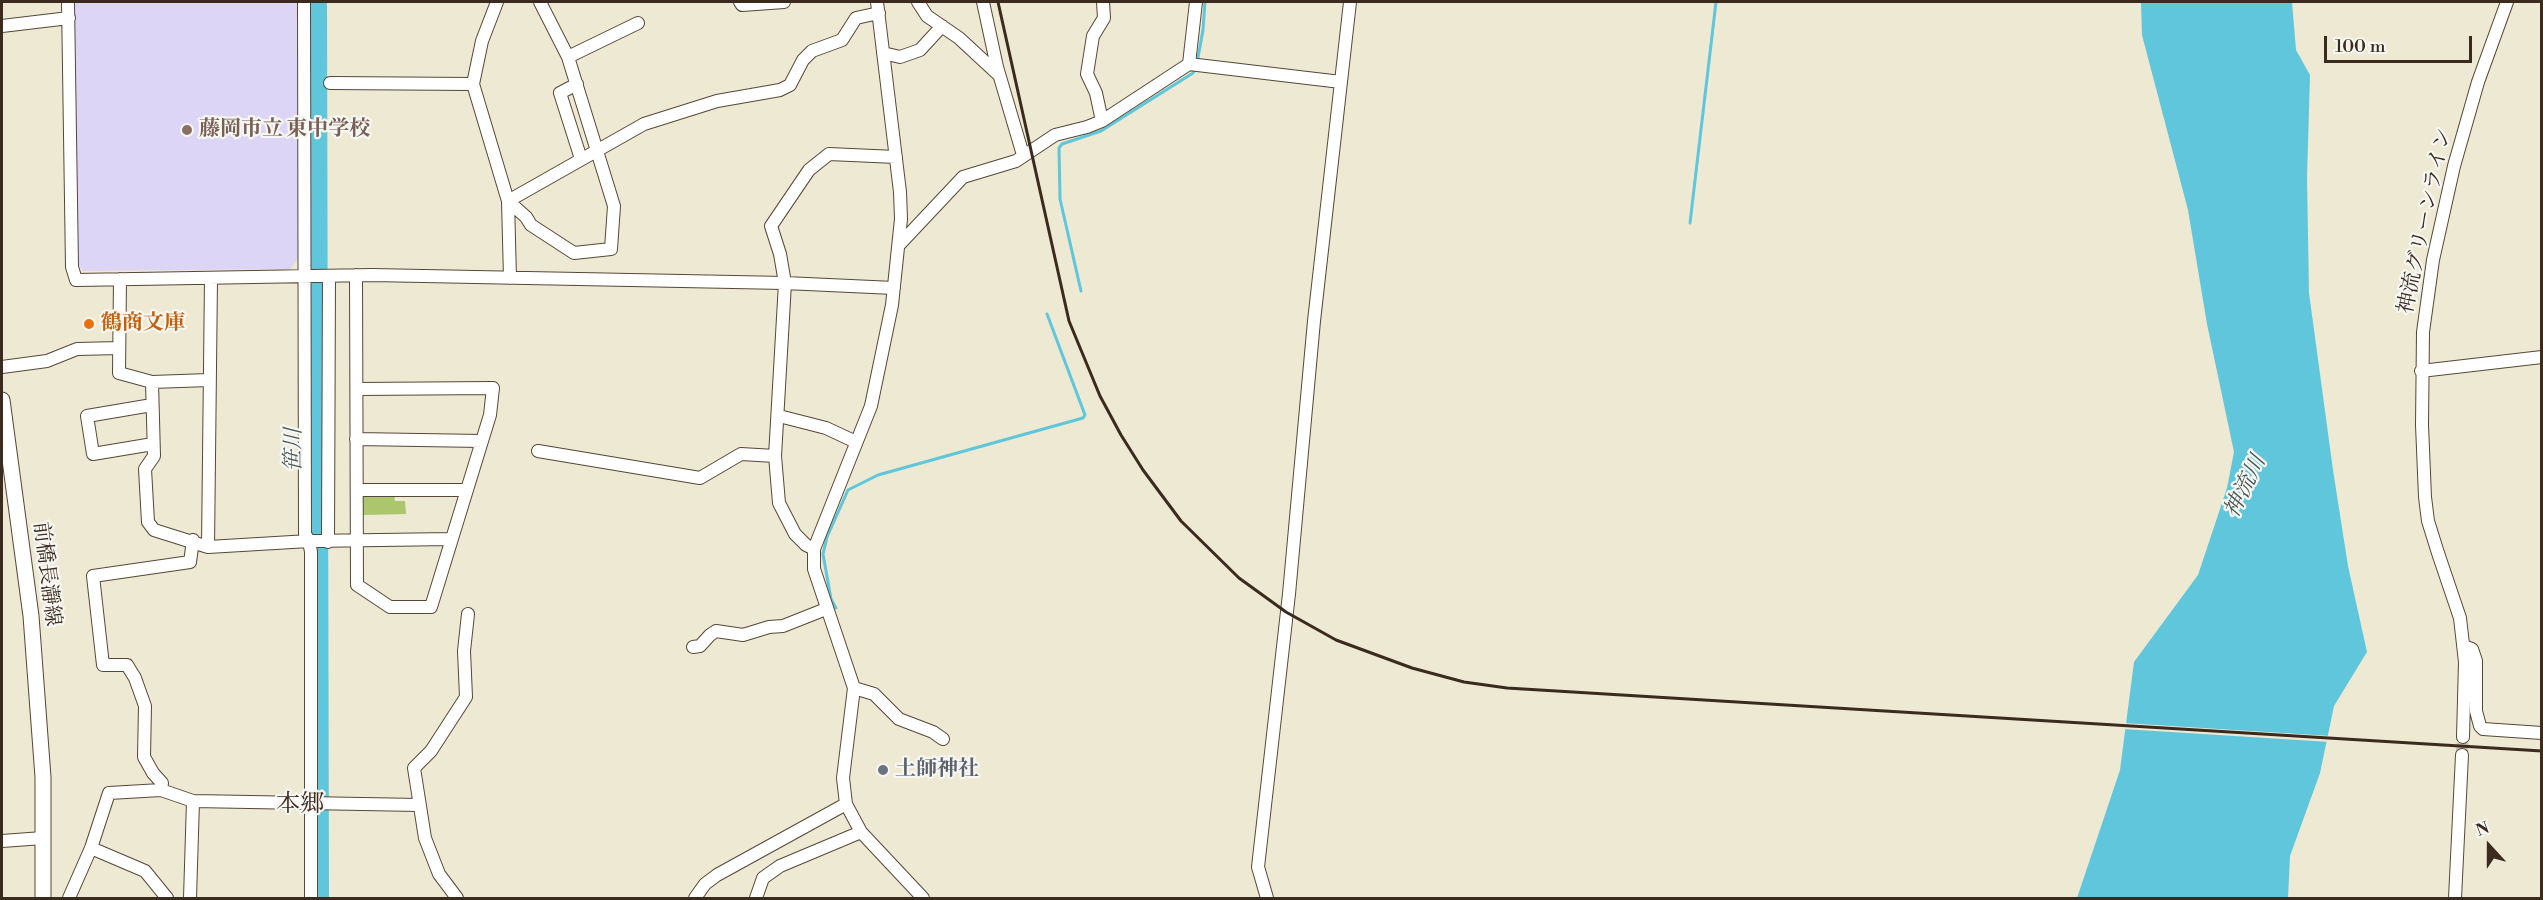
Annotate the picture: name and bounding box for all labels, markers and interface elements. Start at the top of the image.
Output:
scale bar [2327,24,2476,62]
text: 100 m [2335,35,2386,58]
place label: 藤岡市立 東中学校 [199,117,370,143]
marker: 藤岡市立 東中学校 [180,123,194,137]
street label: 神流グリーンライン [2394,126,2458,316]
place label: 鶴商文庫 [101,311,185,337]
marker: 鶴商文庫 [82,317,96,331]
water label: 笹川 [282,428,308,472]
water label: 神流川 [2220,452,2272,522]
street label: 前橋長瀞線 [27,520,65,628]
place label: 土師神社 [895,757,979,783]
marker: 土師神社 [876,763,890,777]
district label: 本郷 [276,791,324,819]
north arrow [2459,816,2519,876]
text: N [2473,818,2492,841]

